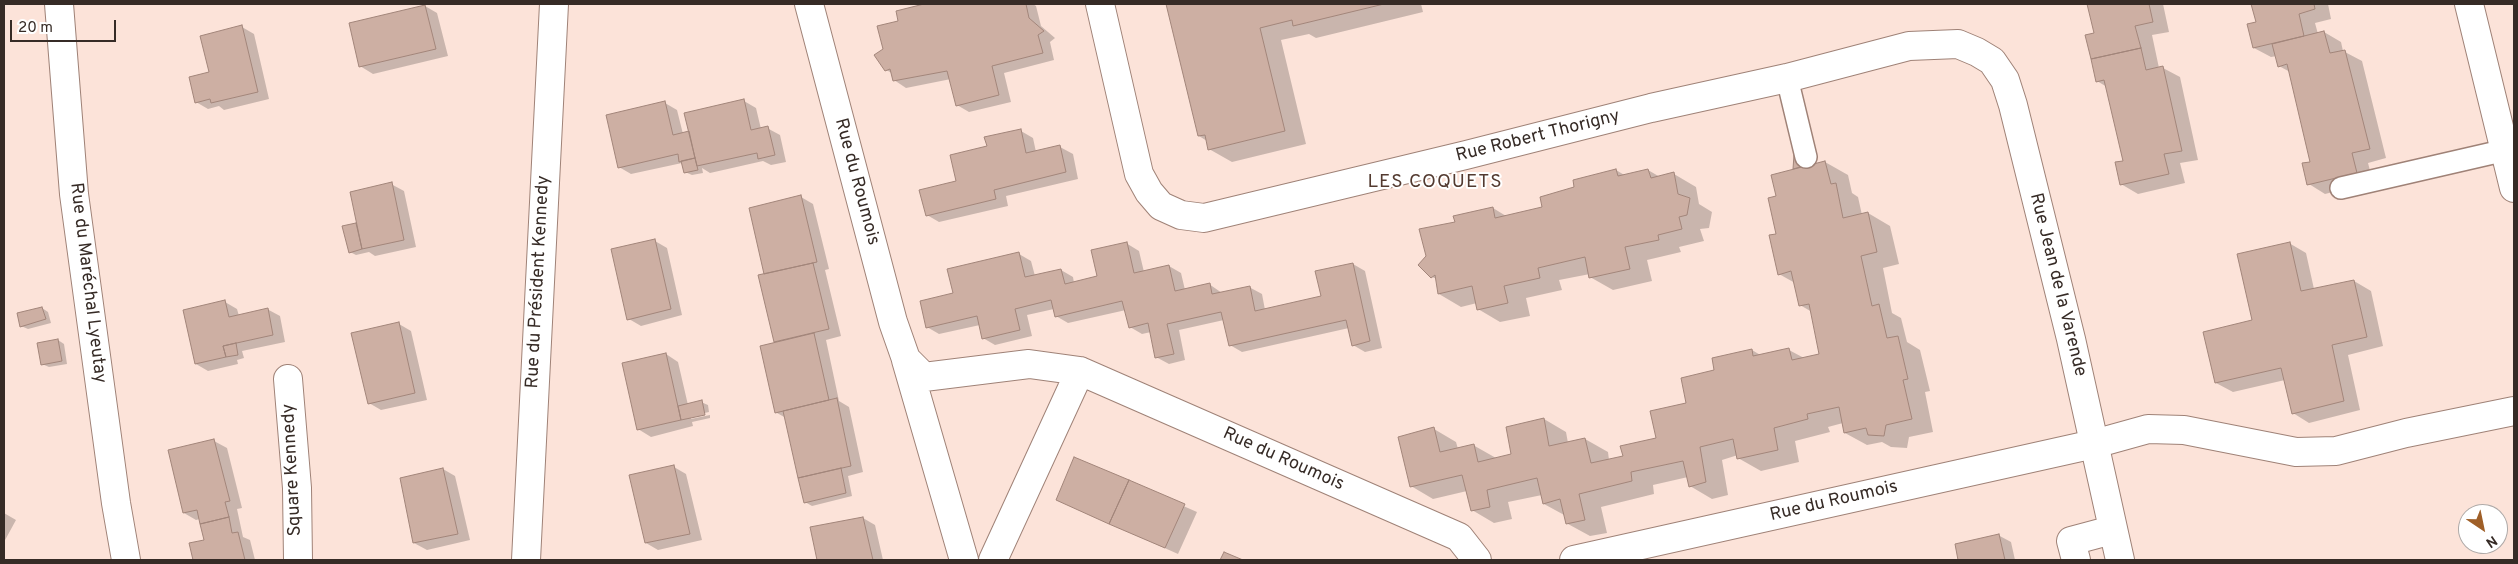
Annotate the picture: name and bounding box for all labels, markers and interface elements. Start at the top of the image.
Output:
scale bar [12,10,119,42]
text: 20 m [18,19,53,38]
street label: Rue Robert Thorigny [1454,106,1622,168]
street label: Rue du Roumois [829,116,883,248]
district label: LES COQUETS [1366,172,1504,194]
street label: Rue du Président Kennedy [523,175,555,389]
street label: Rue du Maréchal Lyeutay [64,182,110,384]
street label: Rue Jean de la Varende [2024,191,2090,379]
street label: Square Kennedy [279,403,307,537]
street label: Rue du Roumois [1219,424,1347,496]
street label: Rue du Roumois [1768,477,1900,527]
north arrow [2458,504,2508,554]
text: N [2482,531,2500,551]

